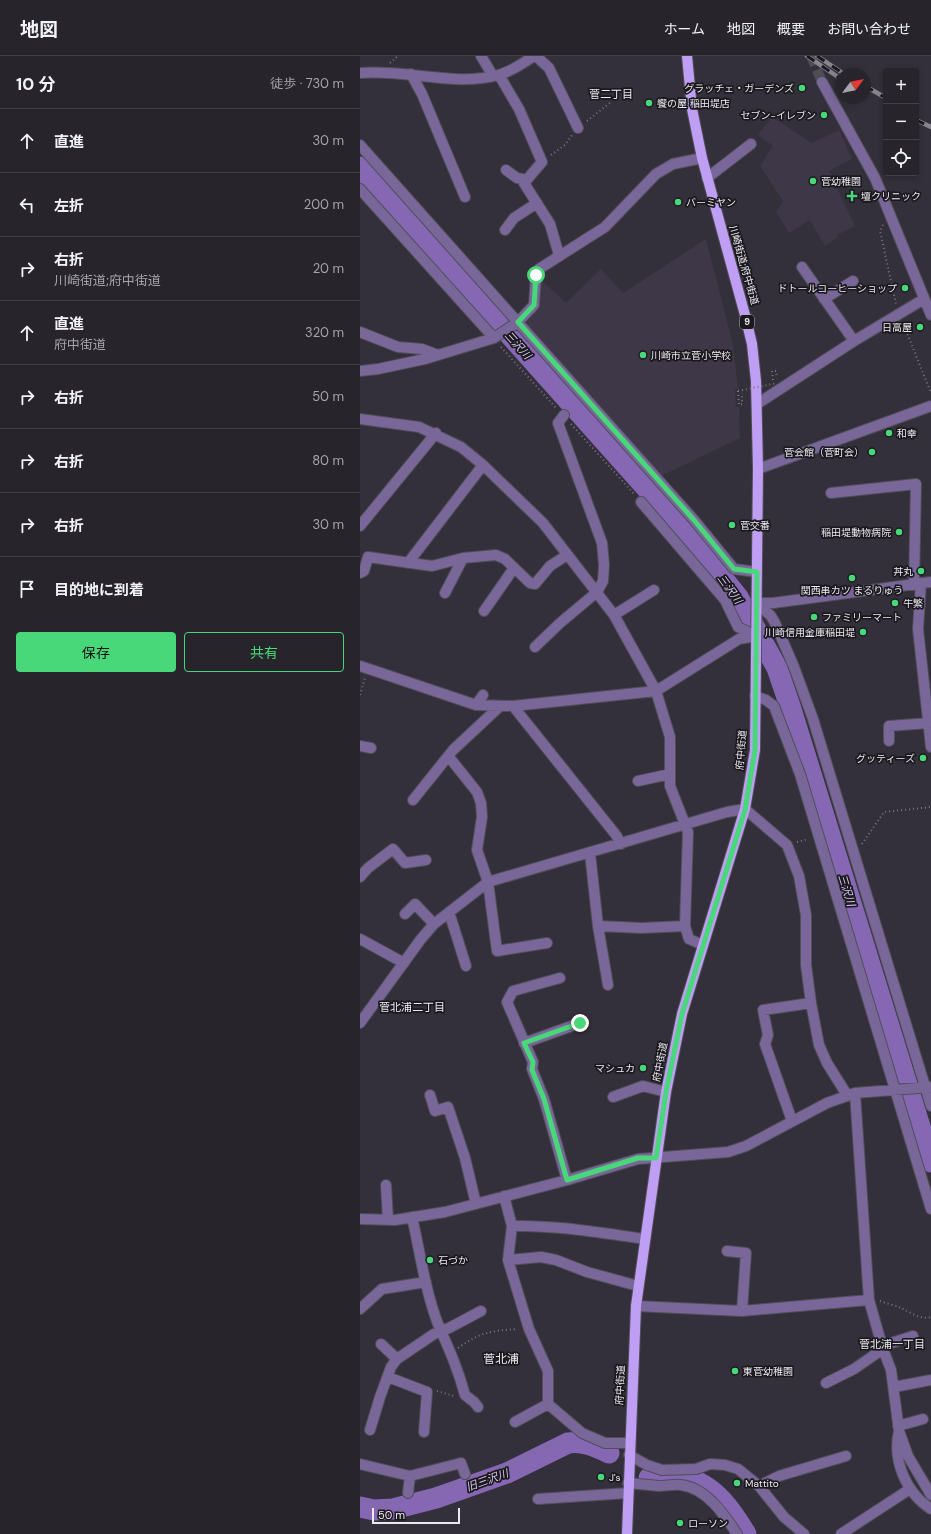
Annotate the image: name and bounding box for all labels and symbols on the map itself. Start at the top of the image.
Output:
north arrow [835,68,871,104]
place label: グラッチェ・ガーデンズ [684,82,794,95]
marker: グラッチェ・ガーデンズ [797,83,807,93]
district label: 菅二丁目 [589,87,633,101]
place label: 饗の屋 稲田堤店 [657,97,730,110]
marker: 饗の屋 稲田堤店 [644,98,654,108]
place label: セブン-イレブン [741,109,816,122]
marker: セブン-イレブン [819,110,829,120]
place label: 菅幼稚園 [821,175,861,188]
marker: 菅幼稚園 [808,176,818,186]
marker: 壇クリニック [846,190,858,202]
place label: 壇クリニック [861,190,921,203]
place label: バーミヤン [686,196,736,209]
marker: バーミヤン [673,197,683,207]
street label: 川崎街道;府中街道 [726,224,762,306]
route start [527,266,545,284]
place label: ドトールコーヒーショップ [777,282,897,295]
marker: ドトールコーヒーショップ [900,283,910,293]
road number: 9 [740,315,754,329]
place label: 日高屋 [882,321,912,334]
marker: 日高屋 [915,322,925,332]
water label: 三沢川 [502,328,535,363]
place label: 川崎市立菅小学校 [651,349,731,362]
marker: 川崎市立菅小学校 [638,350,648,360]
place label: 和幸 [897,427,917,440]
marker: 和幸 [884,428,894,438]
place label: 菅会館（菅町会） [784,446,864,459]
marker: 菅会館（菅町会） [867,447,877,457]
place label: 菅交番 [740,519,770,532]
marker: 菅交番 [727,520,737,530]
place label: 稲田堤動物病院 [821,526,891,539]
marker: 稲田堤動物病院 [894,527,904,537]
place label: 丼丸 [893,565,913,578]
marker: 丼丸 [916,566,926,576]
water label: 三沢川 [715,572,746,607]
marker: 関西串カツ まるりゅう [847,573,857,583]
place label: 関西串カツ まるりゅう [801,584,903,597]
place label: 牛繁 [903,597,923,610]
marker: 牛繁 [890,598,900,608]
place label: ファミリーマート [822,611,902,624]
marker: ファミリーマート [809,612,819,622]
place label: 川崎信用金庫稲田堤 [765,626,855,639]
marker: 川崎信用金庫稲田堤 [858,627,868,637]
street label: 府中街道 [733,730,749,770]
place label: グッティーズ [856,752,915,765]
marker: グッティーズ [918,753,928,763]
water label: 三沢川 [835,872,859,909]
district label: 菅北浦二丁目 [379,1000,445,1014]
route end [571,1014,589,1032]
street label: 府中街道 [650,1041,670,1083]
place label: マシュカ [595,1062,635,1075]
marker: マシュカ [638,1063,648,1073]
place label: 石づか [438,1254,468,1267]
marker: 石づか [425,1255,435,1265]
district label: 菅北浦一丁目 [859,1337,925,1351]
district label: 菅北浦 [483,1351,519,1367]
street label: 府中街道 [612,1365,628,1405]
place label: 東菅幼稚園 [743,1365,793,1378]
marker: 東菅幼稚園 [730,1366,740,1376]
water label: 旧三沢川 [464,1466,511,1494]
place label: J's [609,1471,621,1484]
marker: J's [596,1472,606,1482]
place label: Mattito [745,1477,779,1490]
marker: Mattito [732,1478,742,1488]
scale bar [372,1506,460,1525]
place label: ローソン [688,1517,728,1530]
marker: ローソン [675,1518,685,1528]

